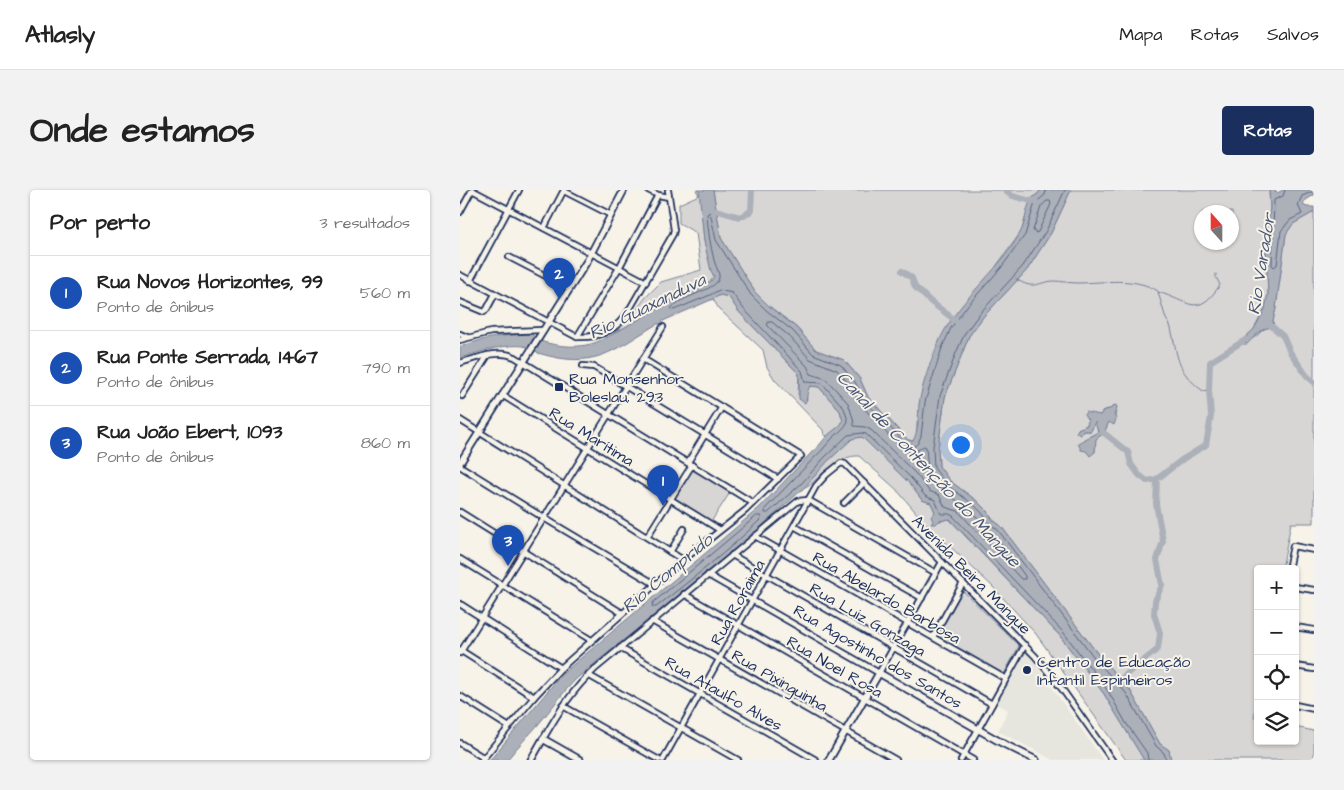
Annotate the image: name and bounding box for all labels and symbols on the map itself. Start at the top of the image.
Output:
north arrow [1194,205,1239,250]
water label: Rio Varador [1241,210,1282,316]
pin: 2 [543,258,575,299]
water label: Rio Guaxanduva [585,267,711,346]
water label: Canal de Contenção do Mangue [830,366,1027,574]
place label: Rua Monsenhor Boleslau, 293 [569,368,684,408]
marker: Rua Monsenhor Boleslau, 293 [553,381,565,393]
street label: Rua Marítima [545,402,638,472]
your location [948,432,974,458]
pin: 1 [647,465,679,506]
street label: Avenida Beira Mangue [906,510,1036,640]
pin: 3 [492,525,524,566]
water label: Rio Comprido [616,527,720,619]
street label: Rua Abelardo Barbosa [808,546,965,649]
street label: Rua Roraima [705,556,770,649]
street label: Rua Luiz Gonzaga [805,578,930,663]
street label: Rua Agostinho dos Santos [789,599,966,715]
street label: Rua Noel Rosa [783,631,886,703]
street label: Rua Pixinguinha [727,644,832,718]
street label: Rua Ataulfo Alves [661,651,786,736]
place label: Centro de Educação Infantil Espinheiros [1037,651,1190,691]
marker: Centro de Educação Infantil Espinheiros [1021,664,1033,676]

